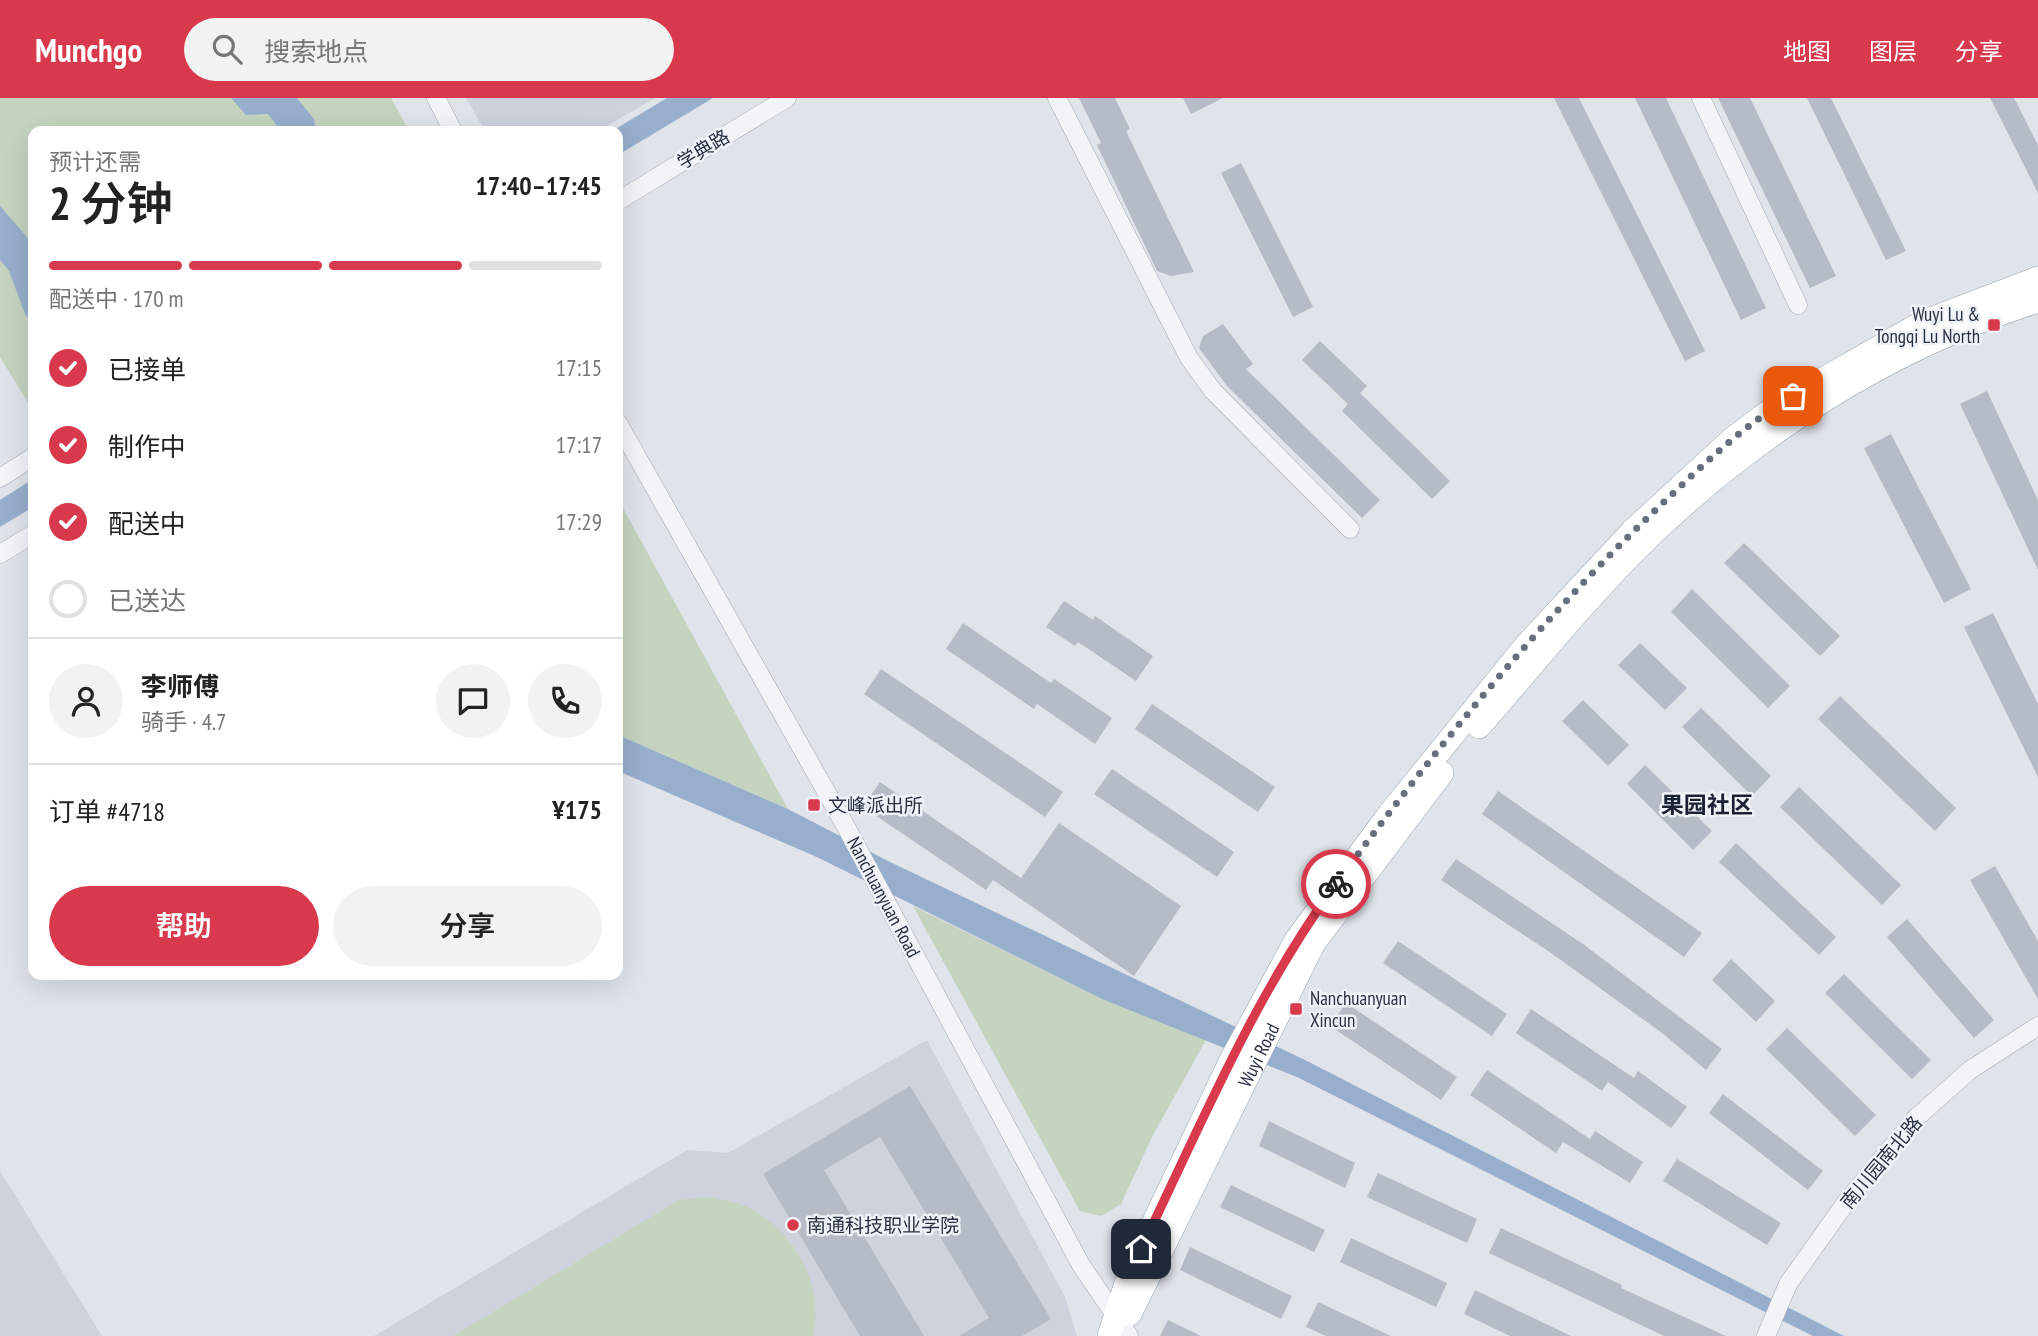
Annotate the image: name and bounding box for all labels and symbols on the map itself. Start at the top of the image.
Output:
street label: 学典路 [672,124,734,174]
place label: Wuyi Lu & Tongqi Lu North [1875,302,1980,348]
marker: Wuyi Lu & Tongqi Lu North [1986,317,2002,333]
pin [1763,366,1823,426]
district label: 果园社区 [1661,790,1753,819]
place label: 文峰派出所 [828,793,923,817]
marker: 文峰派出所 [806,797,822,813]
street label: Nanchuanyuan Road [842,833,926,961]
courier [1301,849,1371,919]
place label: Nanchuanyuan Xincun [1310,986,1407,1032]
marker: Nanchuanyuan Xincun [1288,1001,1304,1017]
street label: Wuyi Road [1233,1019,1284,1091]
street label: 南川园南北路 [1835,1111,1927,1213]
place label: 南通科技职业学院 [807,1213,959,1237]
marker: 南通科技职业学院 [785,1217,801,1233]
pin [1111,1219,1171,1279]

